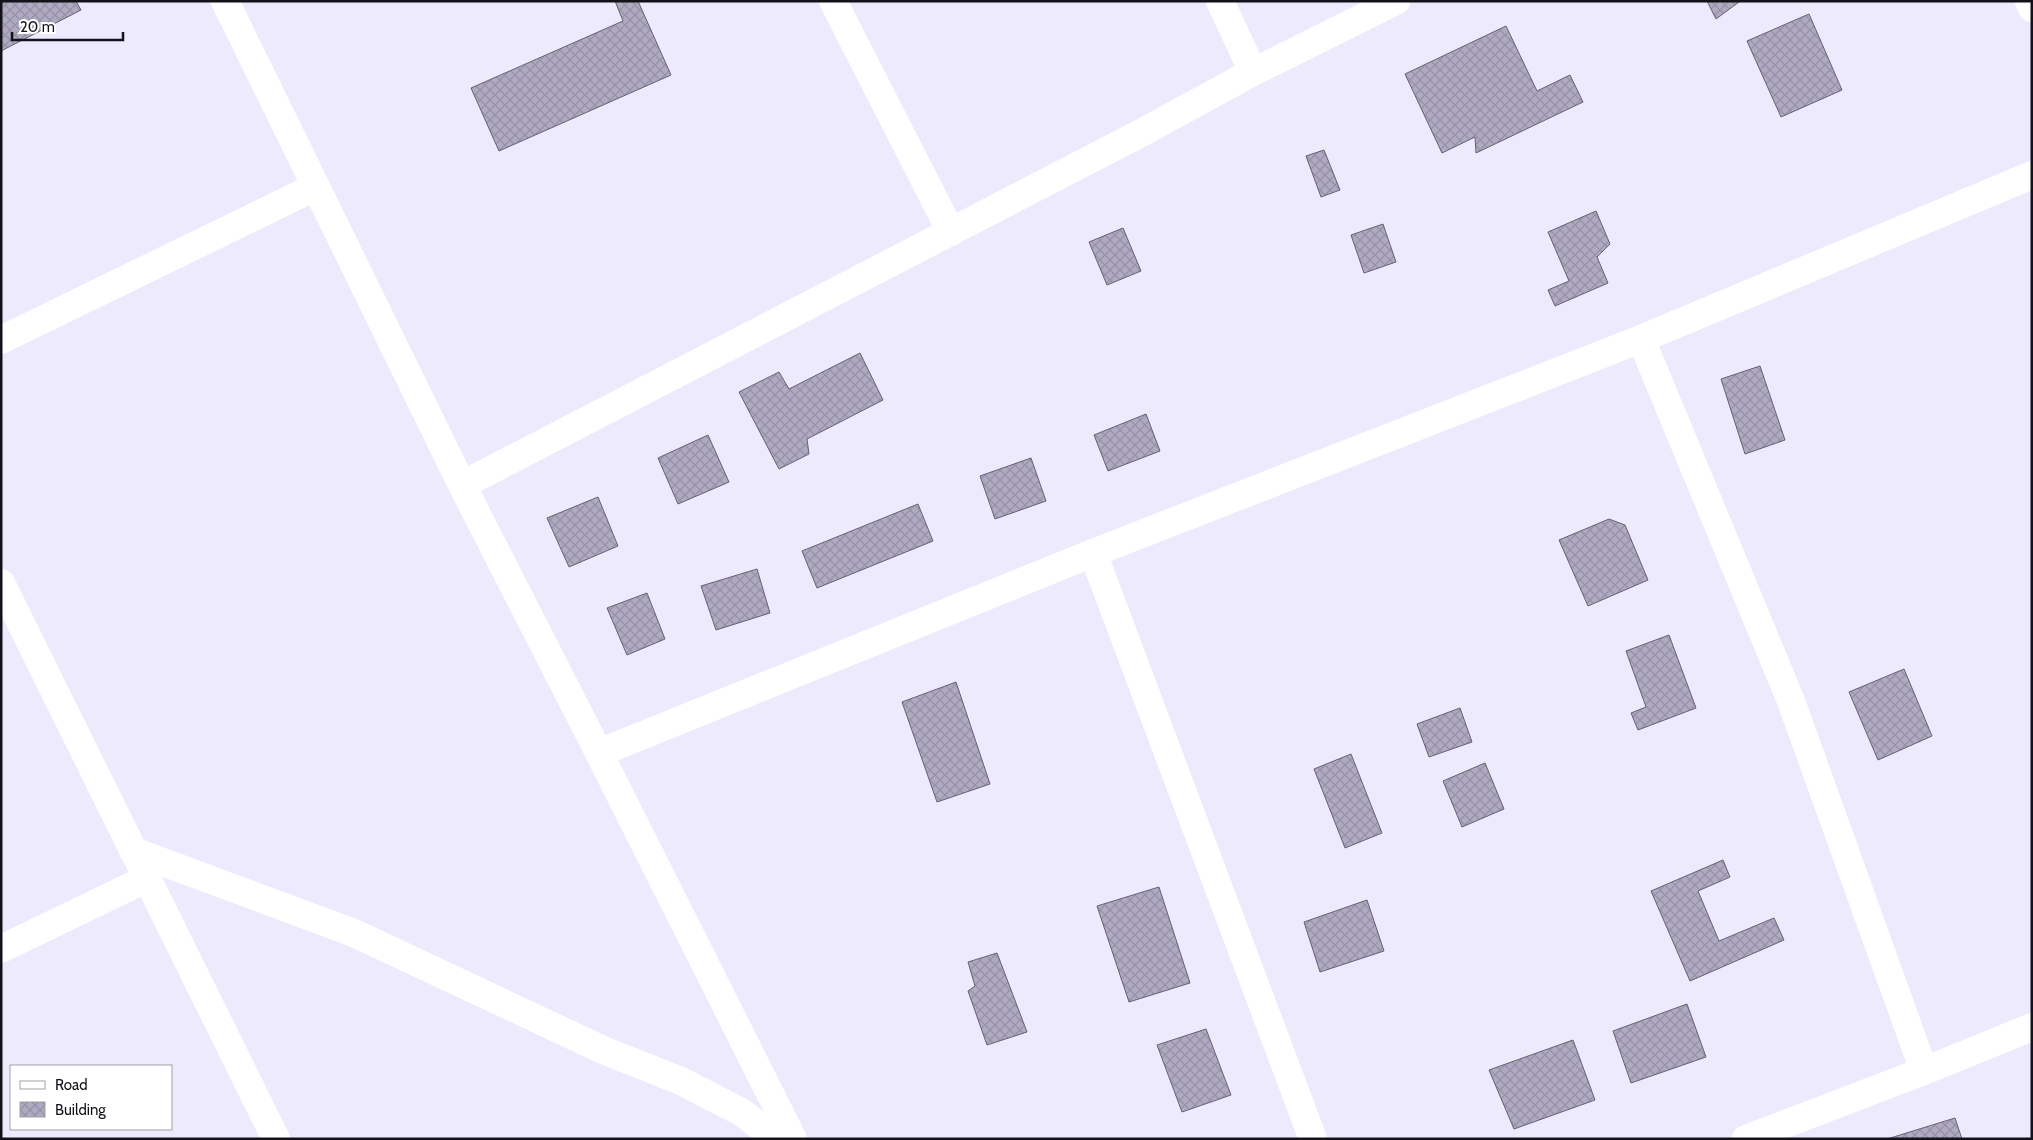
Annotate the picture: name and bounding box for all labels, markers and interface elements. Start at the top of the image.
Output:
scale bar [12,10,124,42]
text: 20 m [20,18,55,36]
legend [10,1065,172,1130]
text: Road [55,1076,88,1094]
text: Building [55,1101,106,1119]

